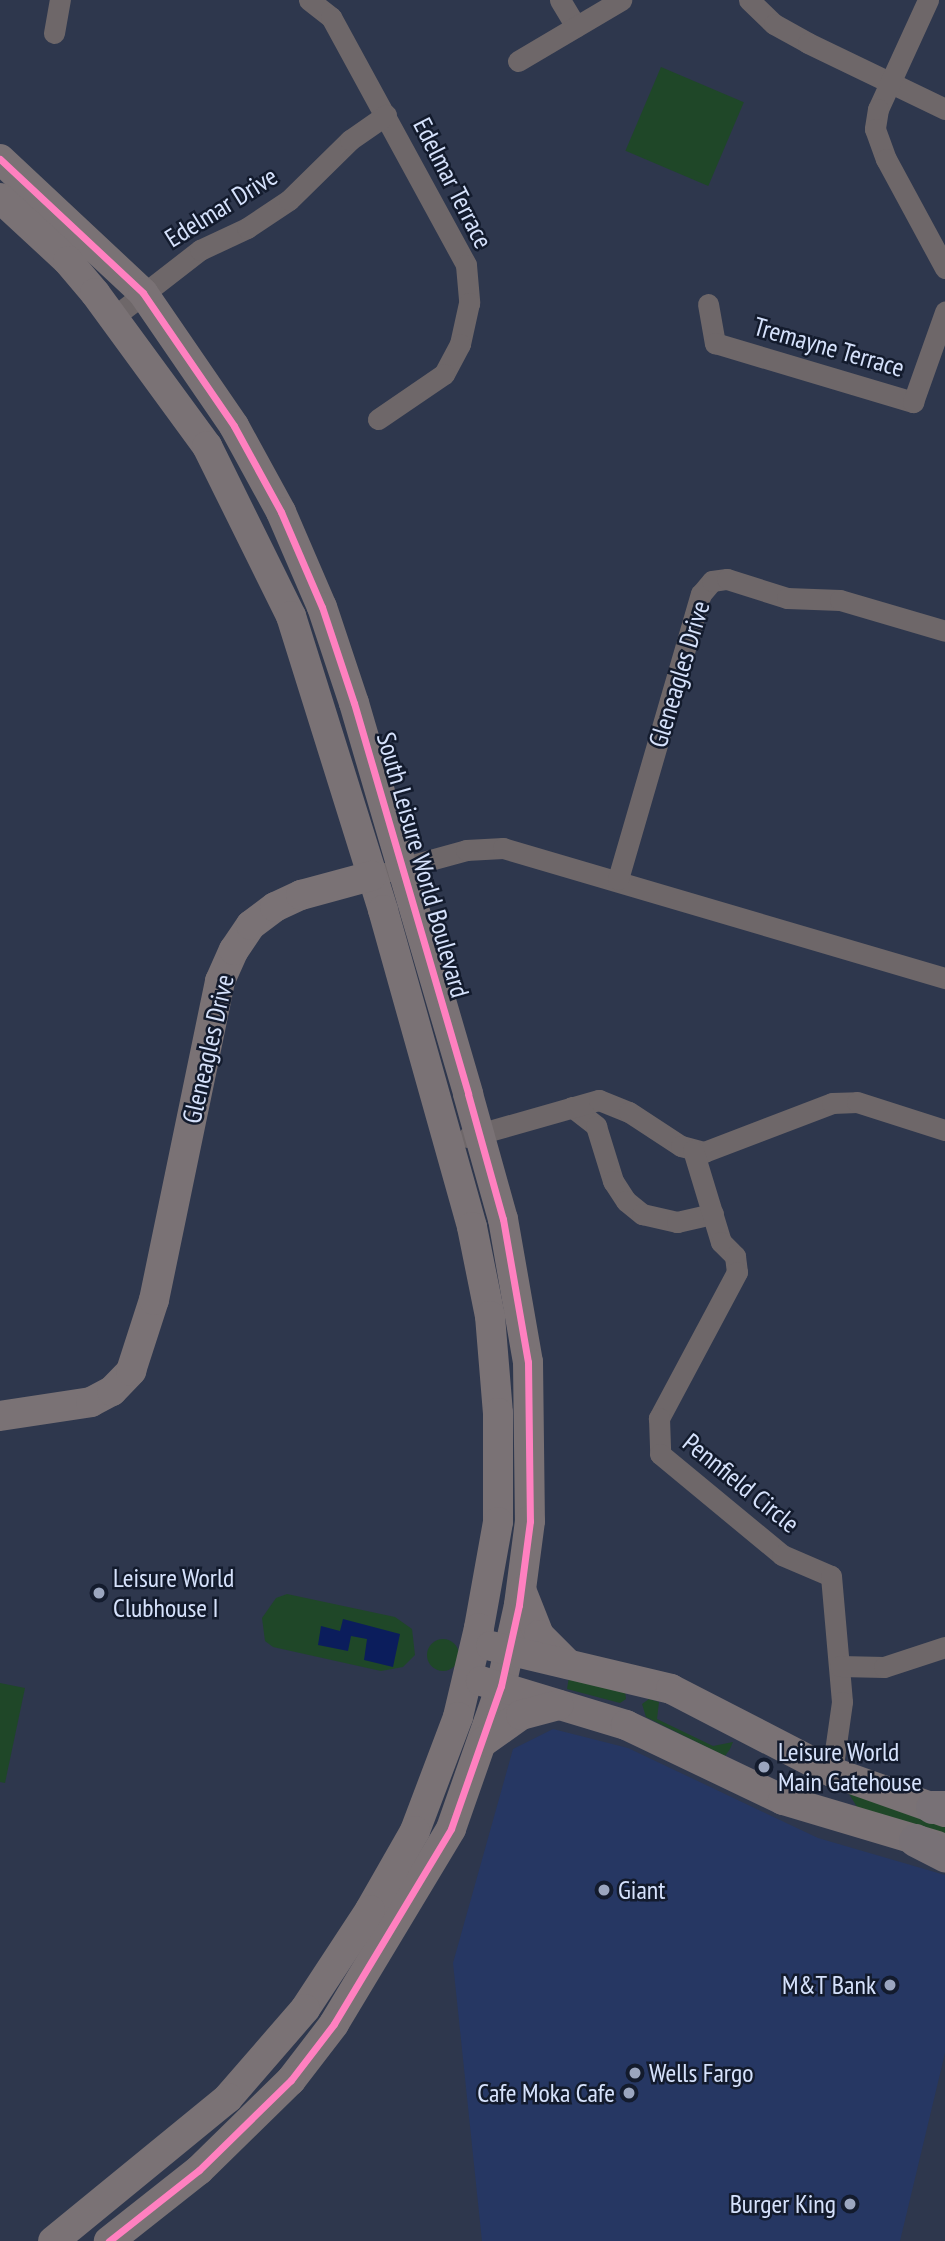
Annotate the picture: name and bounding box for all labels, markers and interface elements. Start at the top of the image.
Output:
street label: Edelmar Terrace [407,112,499,254]
street label: Edelmar Drive [159,160,283,254]
street label: Tremayne Terrace [750,311,908,383]
street label: Gleneagles Drive [642,597,716,751]
street label: South Leisure World Boulevard [370,729,476,1001]
street label: Gleneagles Drive [176,972,240,1126]
street label: Pennfield Circle [677,1427,805,1539]
place label: Leisure World Clubhouse I [113,1562,235,1624]
marker: Leisure World Clubhouse I [91,1585,107,1601]
place label: Leisure World Main Gatehouse [778,1736,922,1798]
marker: Leisure World Main Gatehouse [756,1759,772,1775]
place label: Giant [618,1874,665,1906]
marker: Giant [596,1882,612,1898]
place label: M&T Bank [781,1969,876,2001]
marker: M&T Bank [882,1977,898,1993]
place label: Wells Fargo [649,2057,753,2089]
marker: Wells Fargo [627,2065,643,2081]
place label: Cafe Moka Cafe [477,2077,615,2109]
marker: Cafe Moka Cafe [621,2085,637,2101]
place label: Burger King [730,2188,836,2220]
marker: Burger King [842,2196,858,2212]

